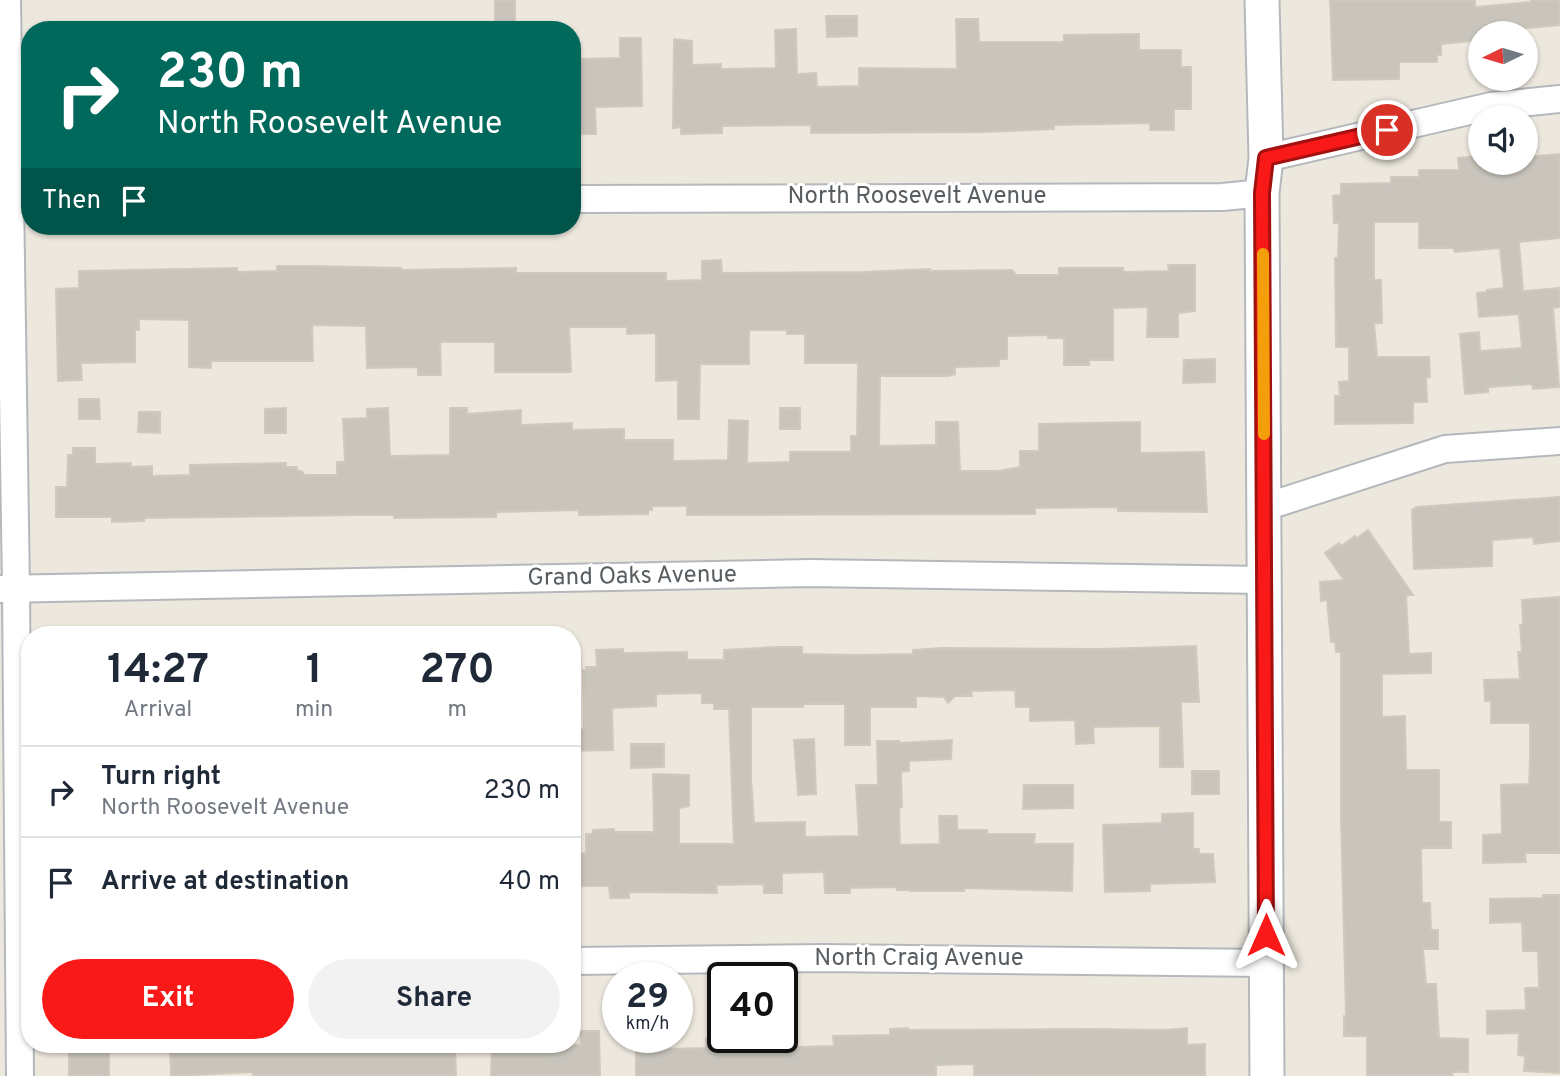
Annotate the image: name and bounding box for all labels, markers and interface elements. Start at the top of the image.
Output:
north arrow [1468,21,1538,91]
map controls [1468,21,1538,175]
text: 230 m [157,44,303,106]
icon: right [42,49,133,140]
pin [1357,100,1417,160]
text: North Roosevelt Avenue [157,105,502,145]
button: sound [1468,105,1538,175]
icon: arrive [1368,111,1406,149]
icon: arrive [115,182,153,220]
street label: North Roosevelt Avenue [788,182,1046,212]
text: Then [42,185,101,218]
street label: Grand Oaks Avenue [527,560,737,594]
text: 14:27 [107,645,209,698]
text: 1 [306,645,323,698]
text: 270 [419,645,495,698]
text: Arrival [124,696,192,725]
text: min [295,696,333,725]
text: m [447,696,467,725]
text: Turn right [101,761,221,794]
icon: right [42,773,80,811]
text: 230 m [484,775,560,808]
text: North Roosevelt Avenue [101,794,349,823]
icon: arrive [42,864,80,902]
text: Arrive at destination [101,866,349,899]
text: 40 m [499,866,560,899]
position arrow [1229,898,1303,972]
street label: North Craig Avenue [814,944,1024,974]
button: Exit [42,959,294,1039]
button: Share [308,959,560,1039]
speed limit sign: 40 [707,962,798,1053]
text: 29 [626,976,669,1020]
text: km/h [626,1013,669,1036]

